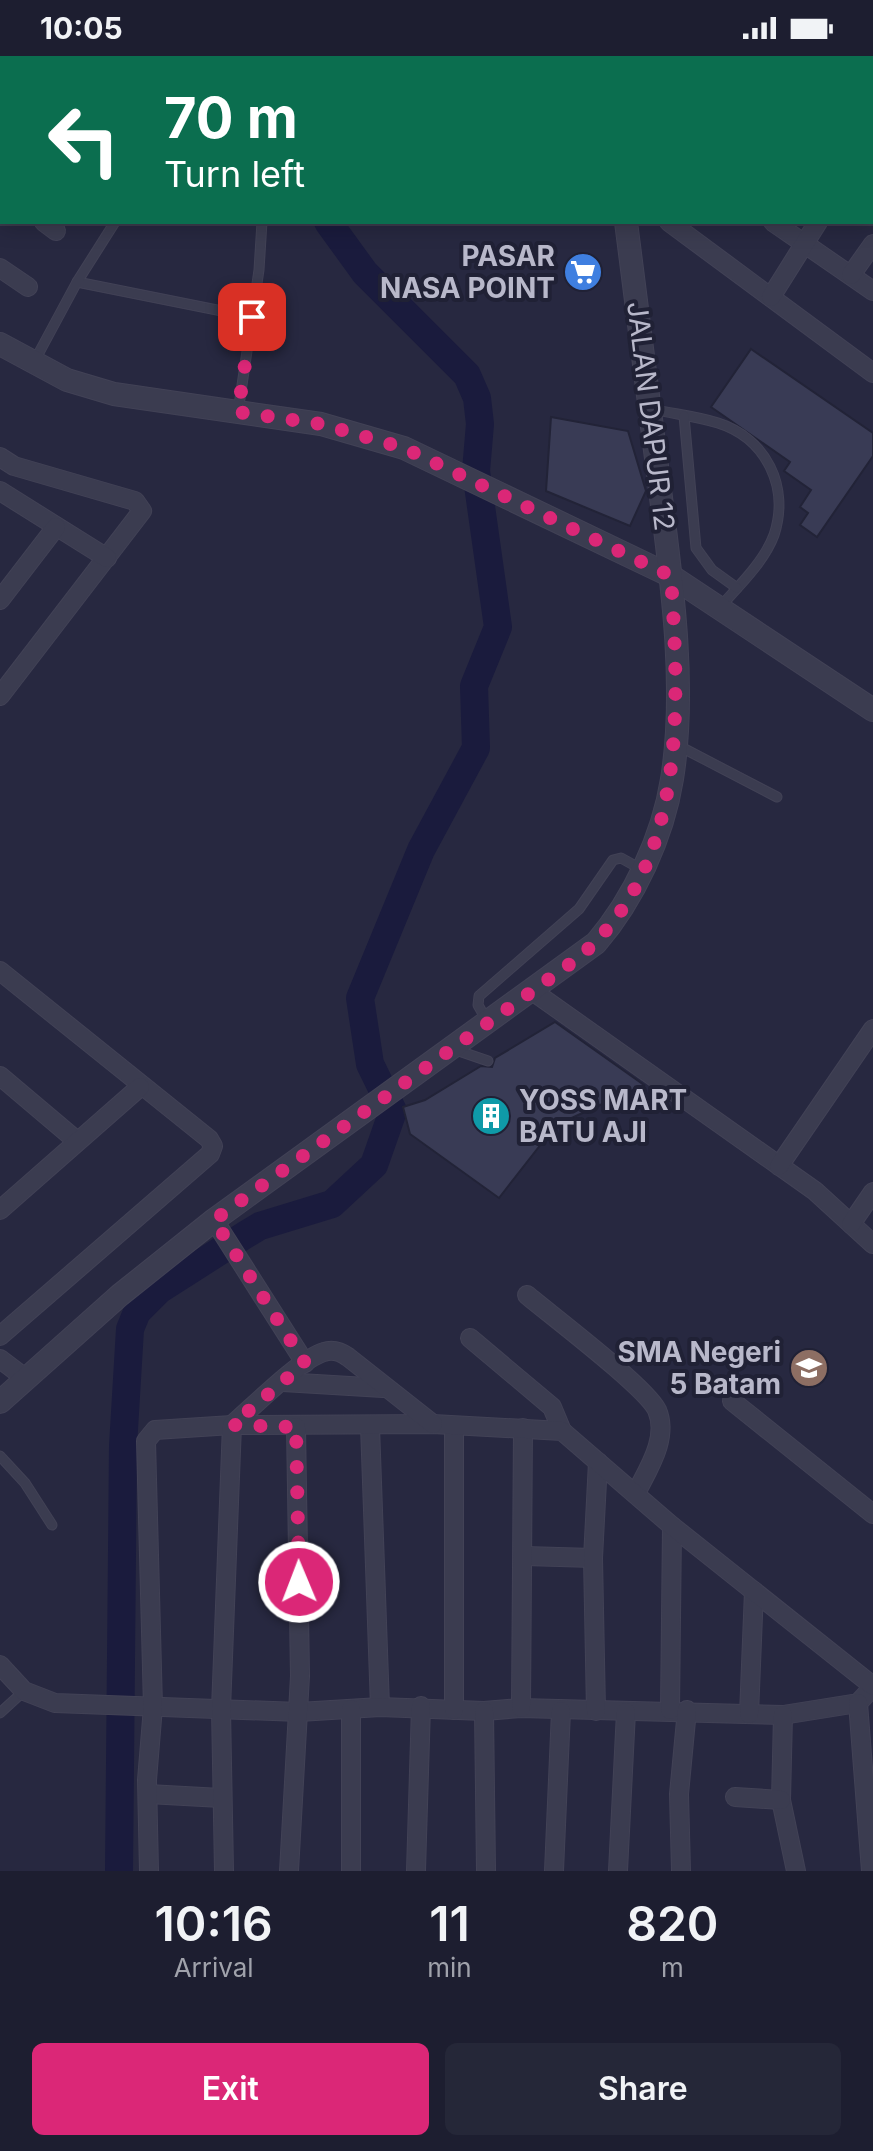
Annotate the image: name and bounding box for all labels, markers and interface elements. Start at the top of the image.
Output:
text: 10:05 [40,10,123,46]
text: 70 m [164,84,298,152]
icon: left [32,88,136,192]
text: Turn left [164,152,305,196]
place label: PASAR NASA POINT [380,239,555,305]
supermarket icon: PASAR NASA POINT [562,251,604,293]
pin [218,283,286,351]
icon: arrive [230,295,274,339]
street label: JALAN DAPUR 12 [620,300,682,532]
place label: YOSS MART BATU AJI [519,1083,687,1149]
building icon: YOSS MART BATU AJI [470,1095,512,1137]
place label: SMA Negeri 5 Batam [617,1335,781,1401]
school or university icon: SMA Negeri 5 Batam [788,1347,830,1389]
position arrow [257,1540,341,1624]
text: 10:16 [155,1894,273,1953]
text: 11 [429,1894,470,1953]
text: 820 [626,1894,719,1953]
text: Arrival [174,1952,254,1983]
text: min [427,1952,472,1983]
text: m [661,1952,684,1983]
button: Exit [32,2043,429,2135]
button: Share [445,2043,841,2135]

